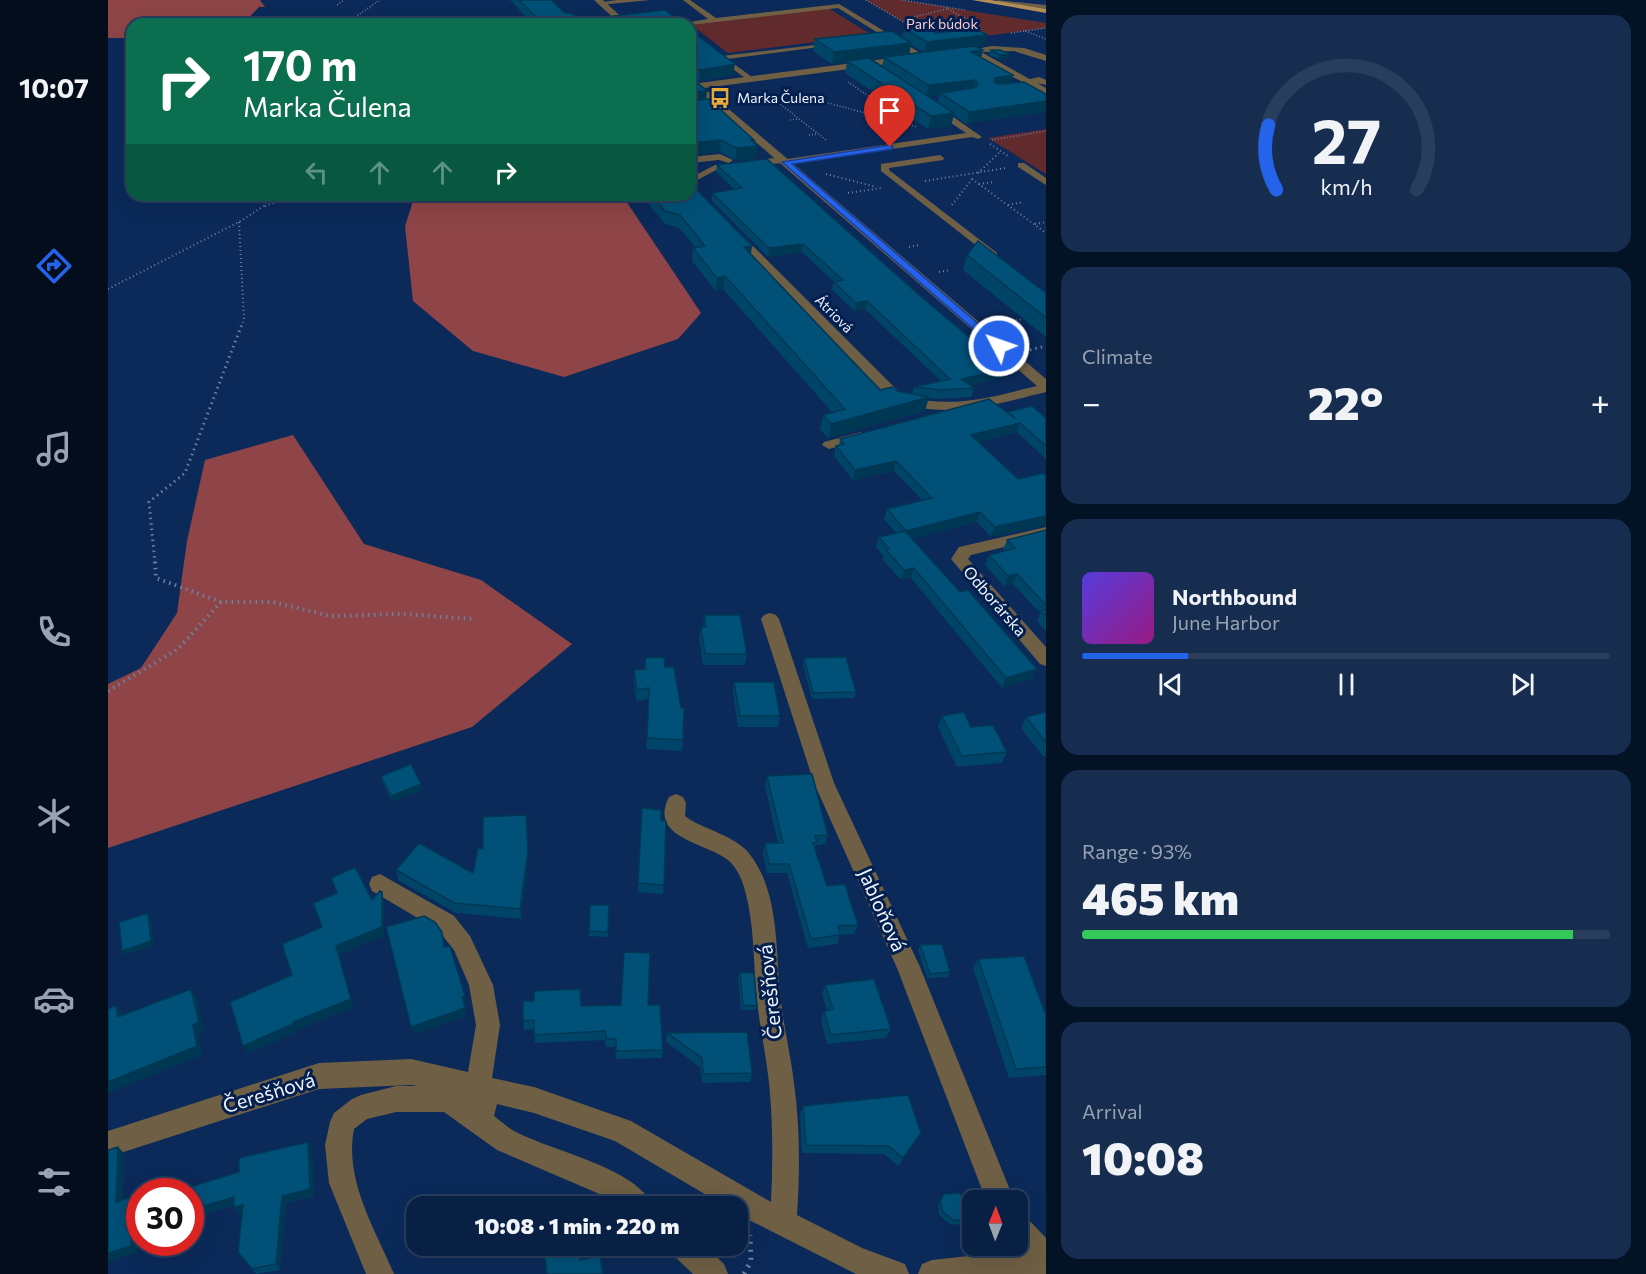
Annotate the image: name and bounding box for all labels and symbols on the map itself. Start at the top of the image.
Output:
park label: Park búdok [906,15,978,32]
pin [864,85,915,147]
bus stop icon: Marka Čulena [708,86,732,110]
place label: Marka Čulena [737,89,824,106]
street label: Átriová [812,291,857,336]
position arrow [967,314,1031,378]
street label: Odborárska [960,562,1031,639]
street label: Jabloňová [854,864,912,955]
street label: Čerešňová [752,944,786,1041]
street label: Čerešňová [220,1067,318,1117]
speed limit sign: 30 [126,1178,204,1256]
north arrow [962,1190,1028,1256]

